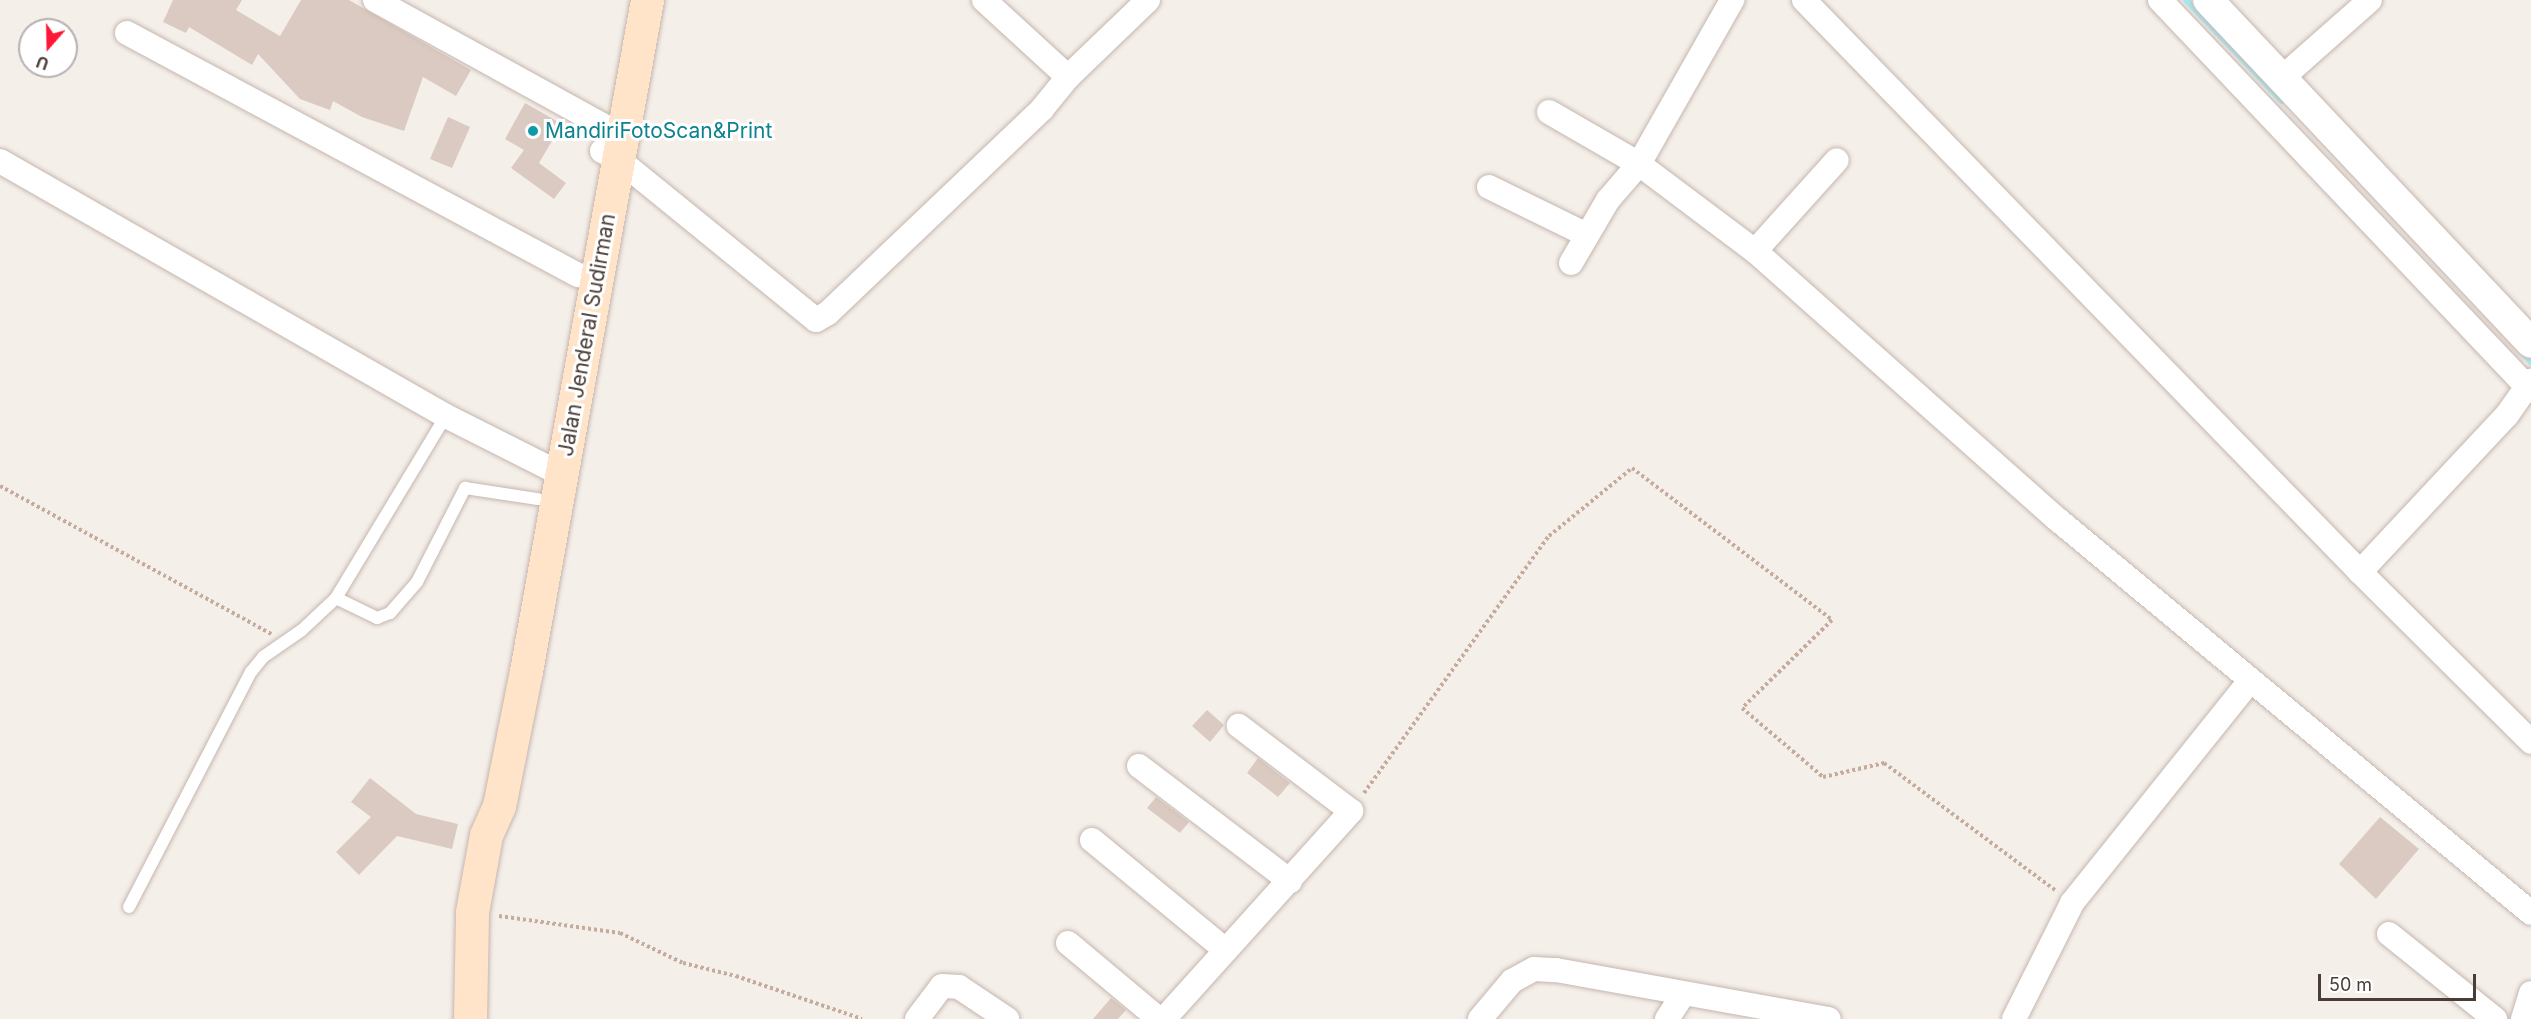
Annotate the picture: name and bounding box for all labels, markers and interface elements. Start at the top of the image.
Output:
north arrow [18,18,78,78]
text: U [34,52,51,74]
place label: MandiriFotoScan&Print [545,118,772,144]
marker: MandiriFotoScan&Print [526,124,540,138]
street label: Jalan Jenderal Sudirman [553,212,621,458]
scale bar [2321,962,2478,1000]
text: 50 m [2329,974,2372,995]

